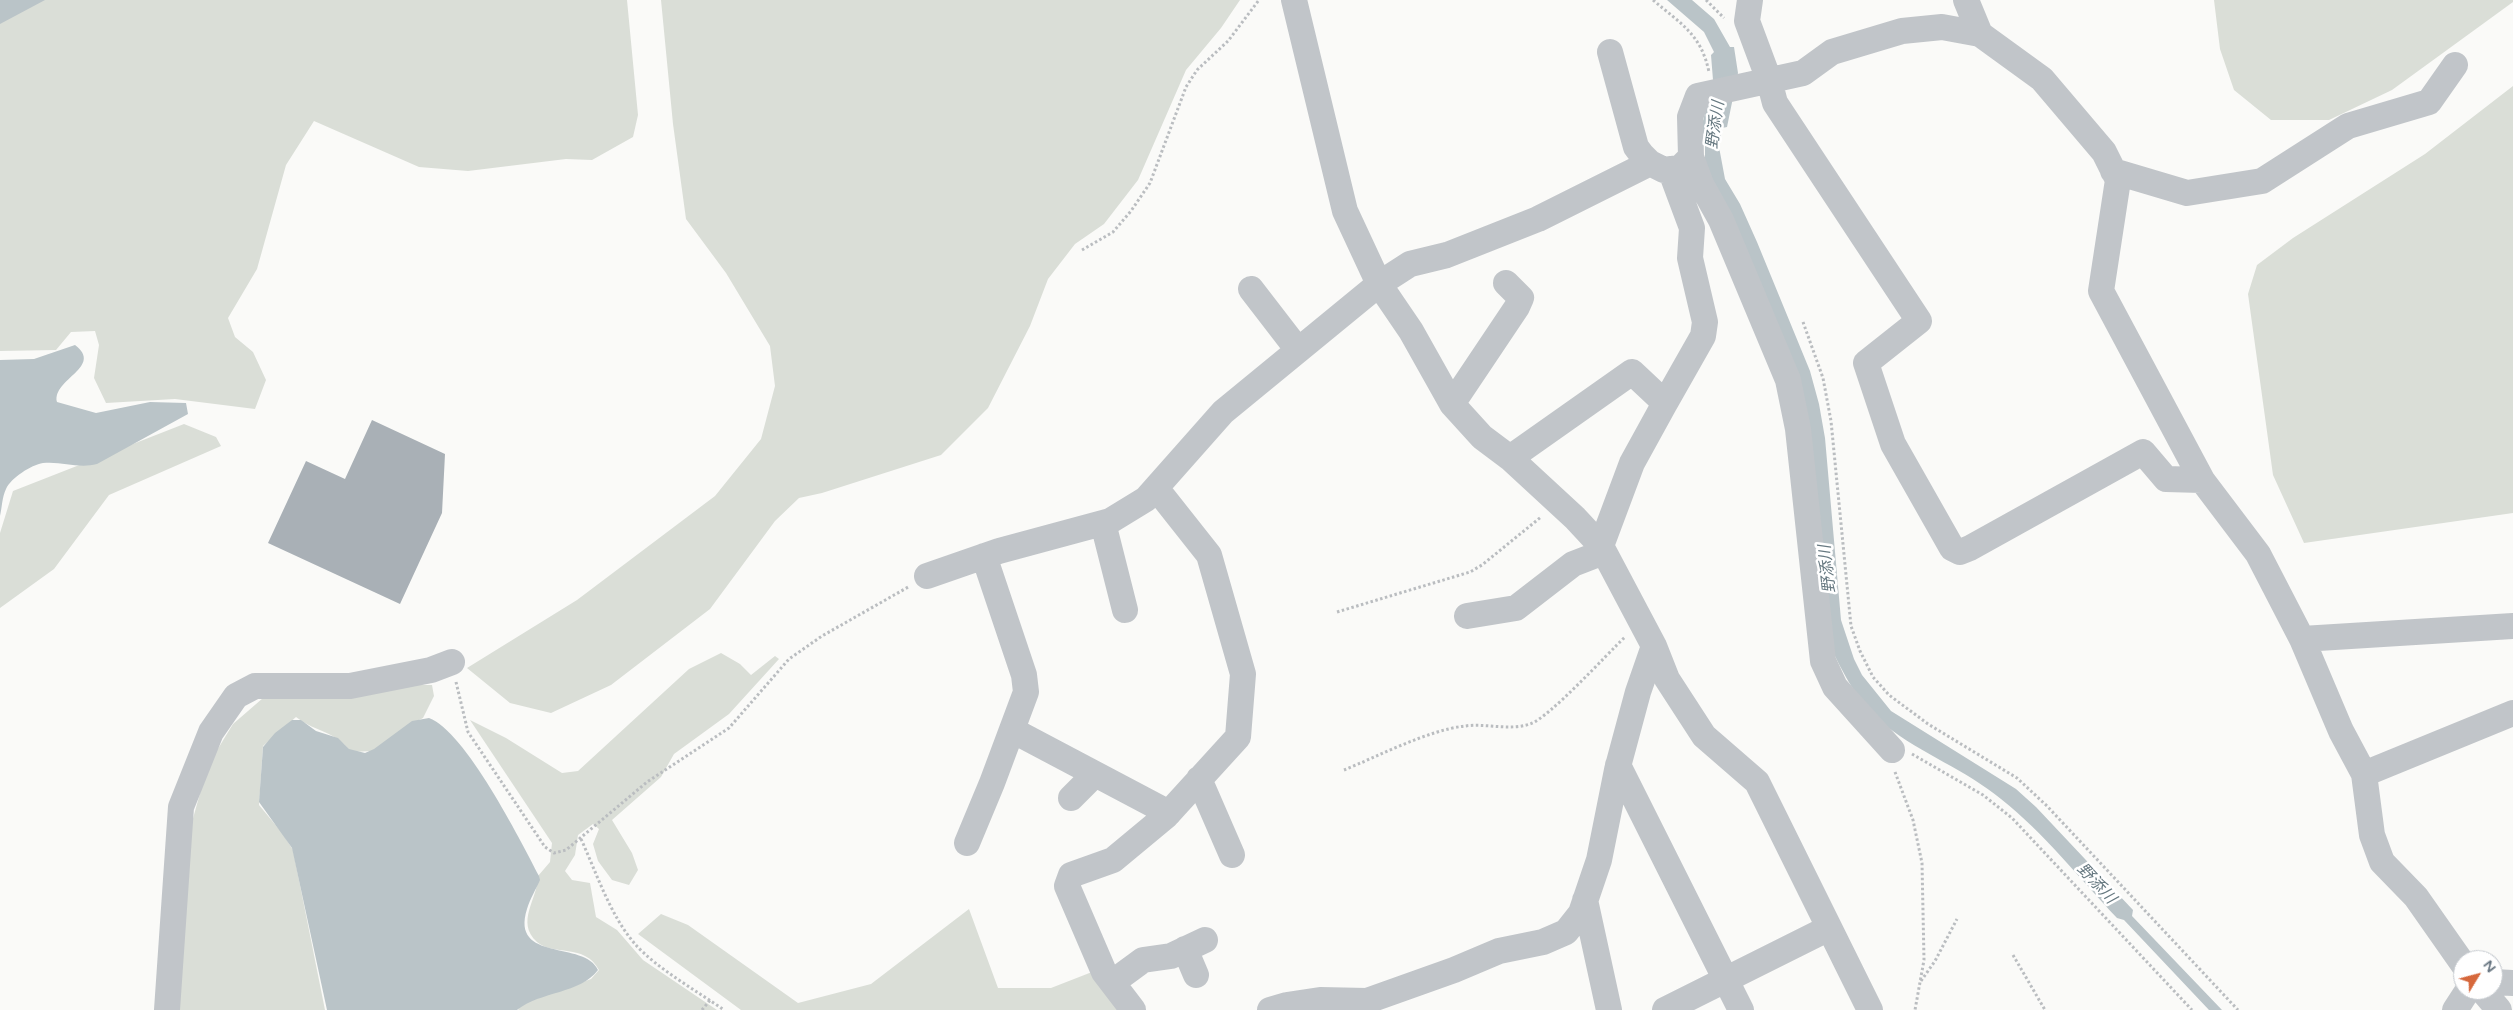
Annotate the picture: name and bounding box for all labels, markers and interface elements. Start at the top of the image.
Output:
water label: 野添川 [1703,100,1729,150]
water label: 野添川 [1816,544,1840,594]
water label: 野添川 [2073,860,2119,908]
north arrow [2453,950,2503,1000]
text: N [2479,957,2500,976]

